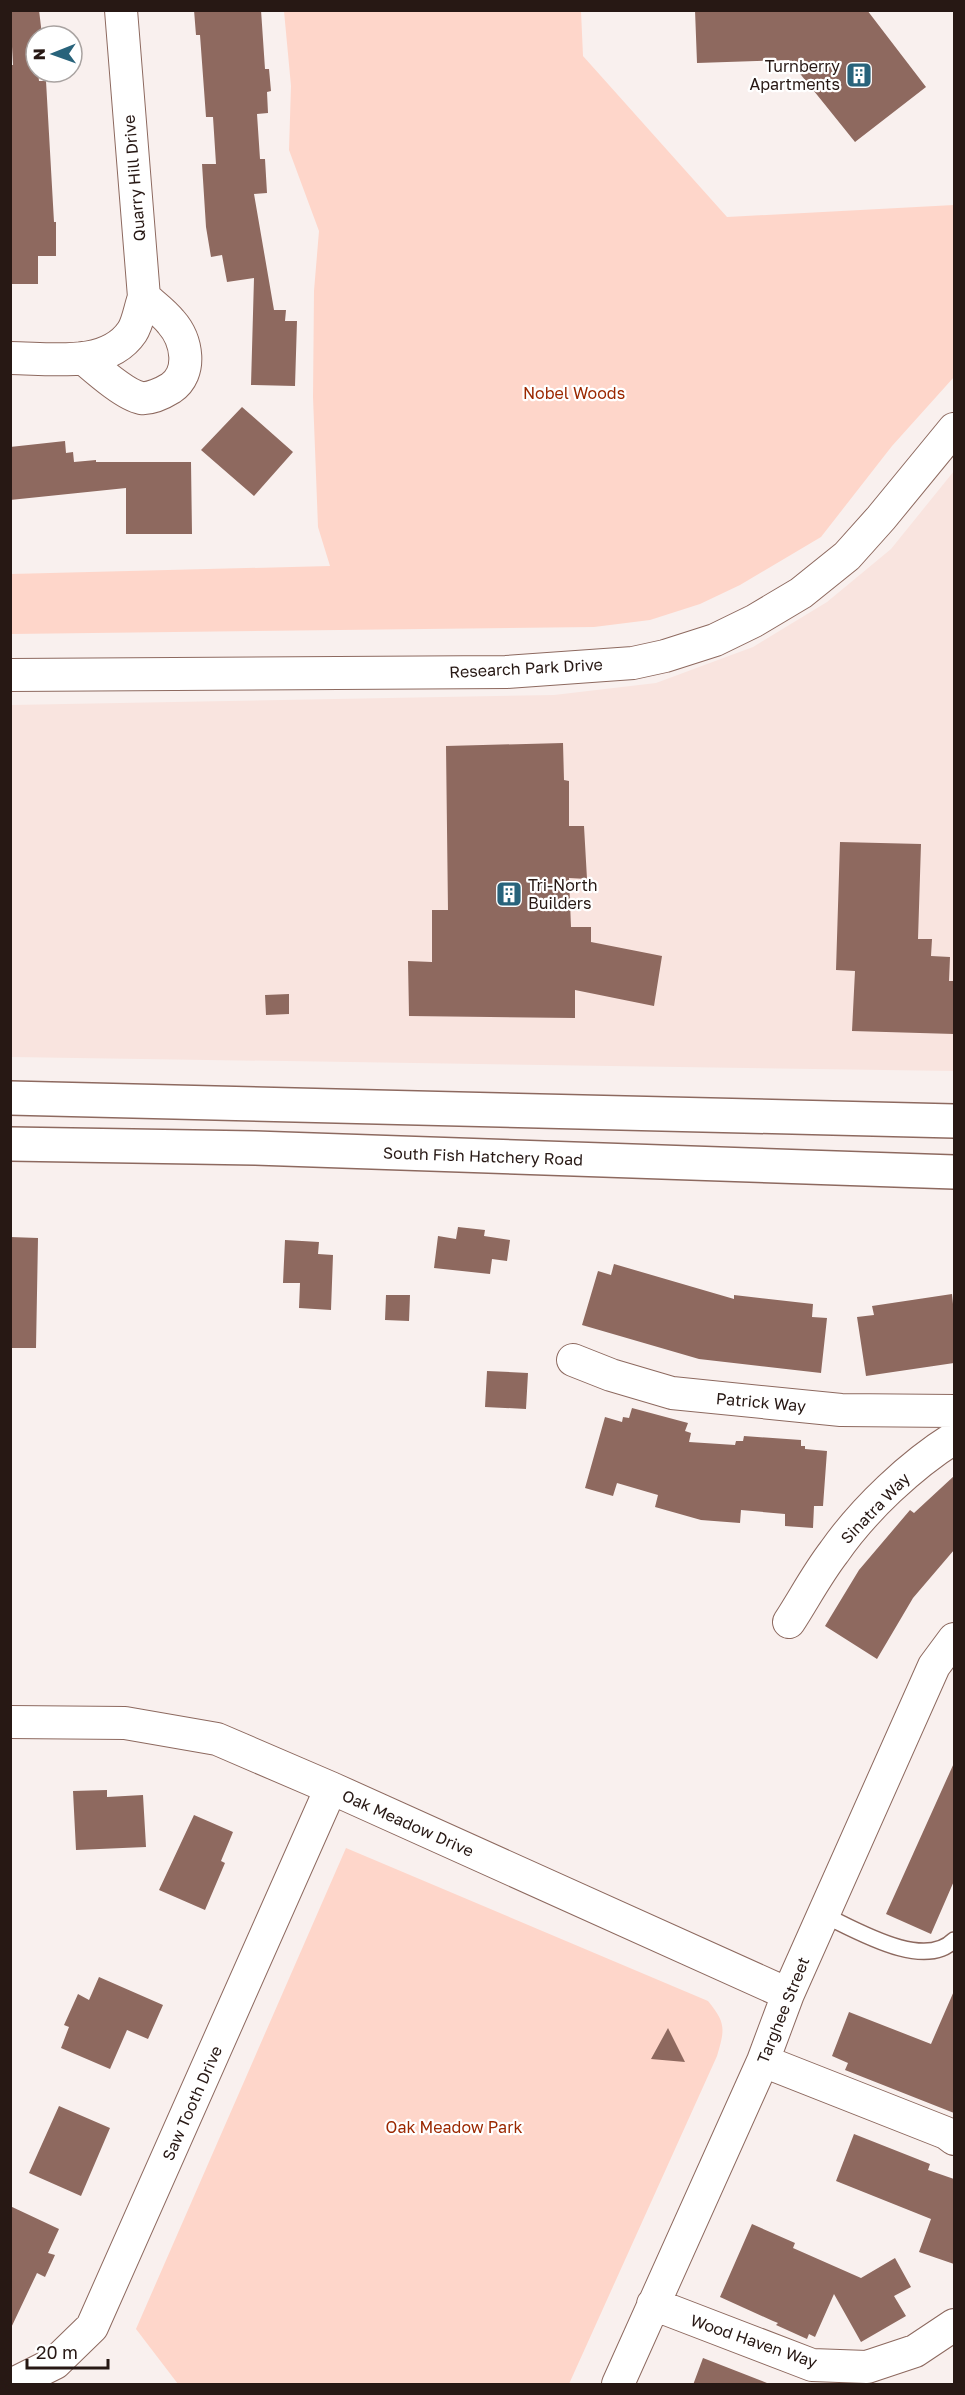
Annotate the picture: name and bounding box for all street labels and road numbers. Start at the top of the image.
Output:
street label: Quarry Hill Drive [119,114,149,242]
street label: Research Park Drive [449,654,603,682]
street label: South Fish Hatchery Road [383,1143,583,1169]
street label: Patrick Way [715,1388,807,1416]
street label: Sinatra Way [836,1468,914,1548]
street label: Oak Meadow Drive [339,1785,477,1861]
street label: Targhee Street [753,1954,813,2066]
street label: Saw Tooth Drive [158,2042,226,2164]
street label: Wood Haven Way [688,2310,820,2372]

